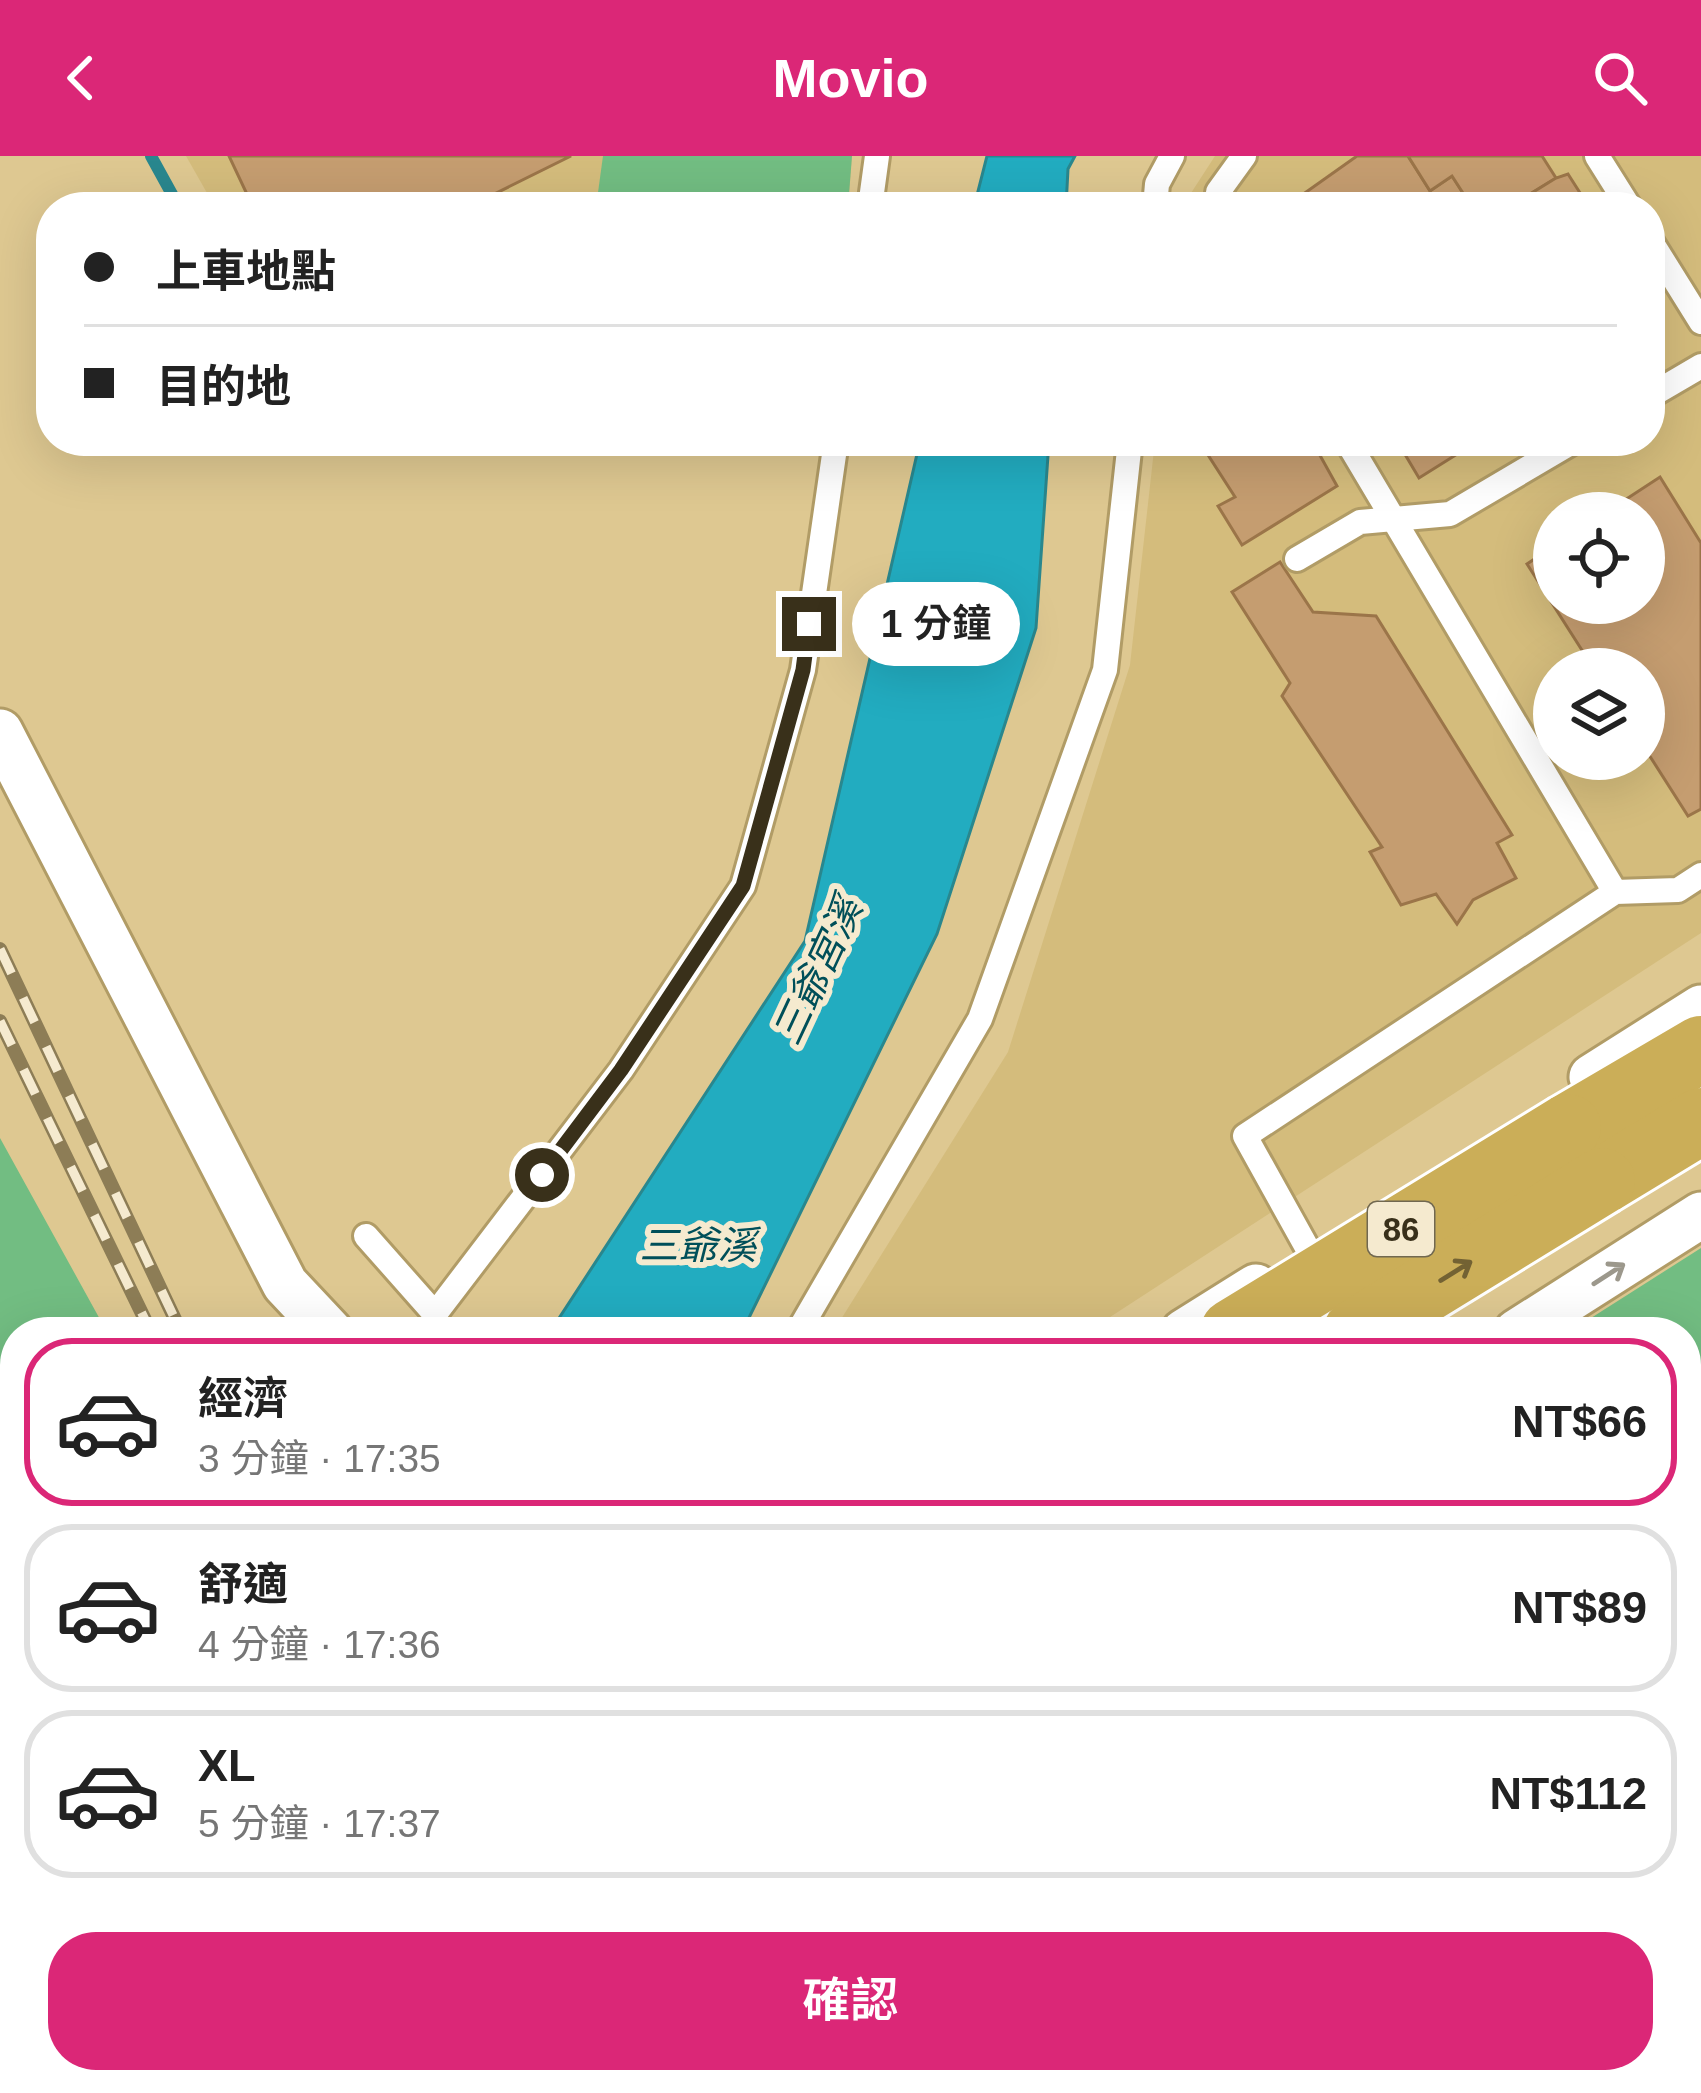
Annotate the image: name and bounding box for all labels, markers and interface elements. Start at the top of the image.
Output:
icon: back [48,45,114,111]
icon: search [1587,45,1653,111]
text: Movio [773,48,929,108]
text: 上車地點 [156,246,336,297]
text: 目的地 [156,361,291,412]
map controls [1533,492,1665,780]
button: locate [1533,492,1665,624]
callout: 1 分鐘 [851,582,1019,666]
route end [782,597,836,651]
text: 1 分鐘 [881,602,991,645]
button: layers [1533,648,1665,780]
water label: 三爺宮溪 [765,887,872,1051]
route start [515,1148,569,1202]
road number: 86 [1368,1202,1434,1256]
water label: 三爺溪 [639,1224,761,1267]
one-way arrow [1438,1259,1472,1283]
one-way arrow [1592,1261,1626,1286]
icon: car [54,1368,162,1476]
text: 經濟 [198,1373,288,1424]
text: NT$66 [1512,1396,1647,1447]
text: 3 分鐘 · 17:35 [198,1437,441,1480]
icon: car [54,1554,162,1662]
text: 舒適 [198,1559,288,1610]
text: NT$89 [1512,1582,1647,1633]
text: 4 分鐘 · 17:36 [198,1623,441,1666]
icon: car [54,1740,162,1848]
text: XL [198,1740,256,1791]
text: NT$112 [1489,1768,1647,1819]
text: 5 分鐘 · 17:37 [198,1802,441,1845]
button: 確認 [48,1932,1653,2070]

